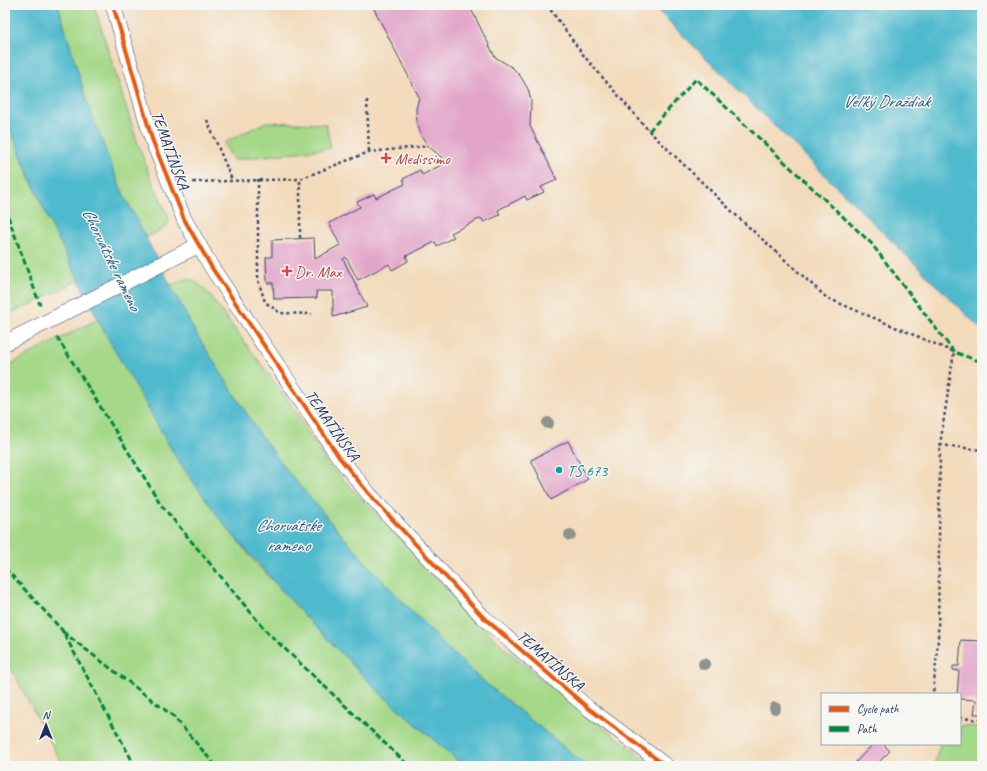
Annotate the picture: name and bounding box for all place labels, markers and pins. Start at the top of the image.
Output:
place label: Medissimo [395,149,451,169]
marker: Medissimo [380,152,392,164]
place label: Dr. Max [295,262,343,282]
marker: Dr. Max [282,266,292,276]
place label: TS 673 [567,461,609,481]
marker: TS 673 [554,465,564,475]

